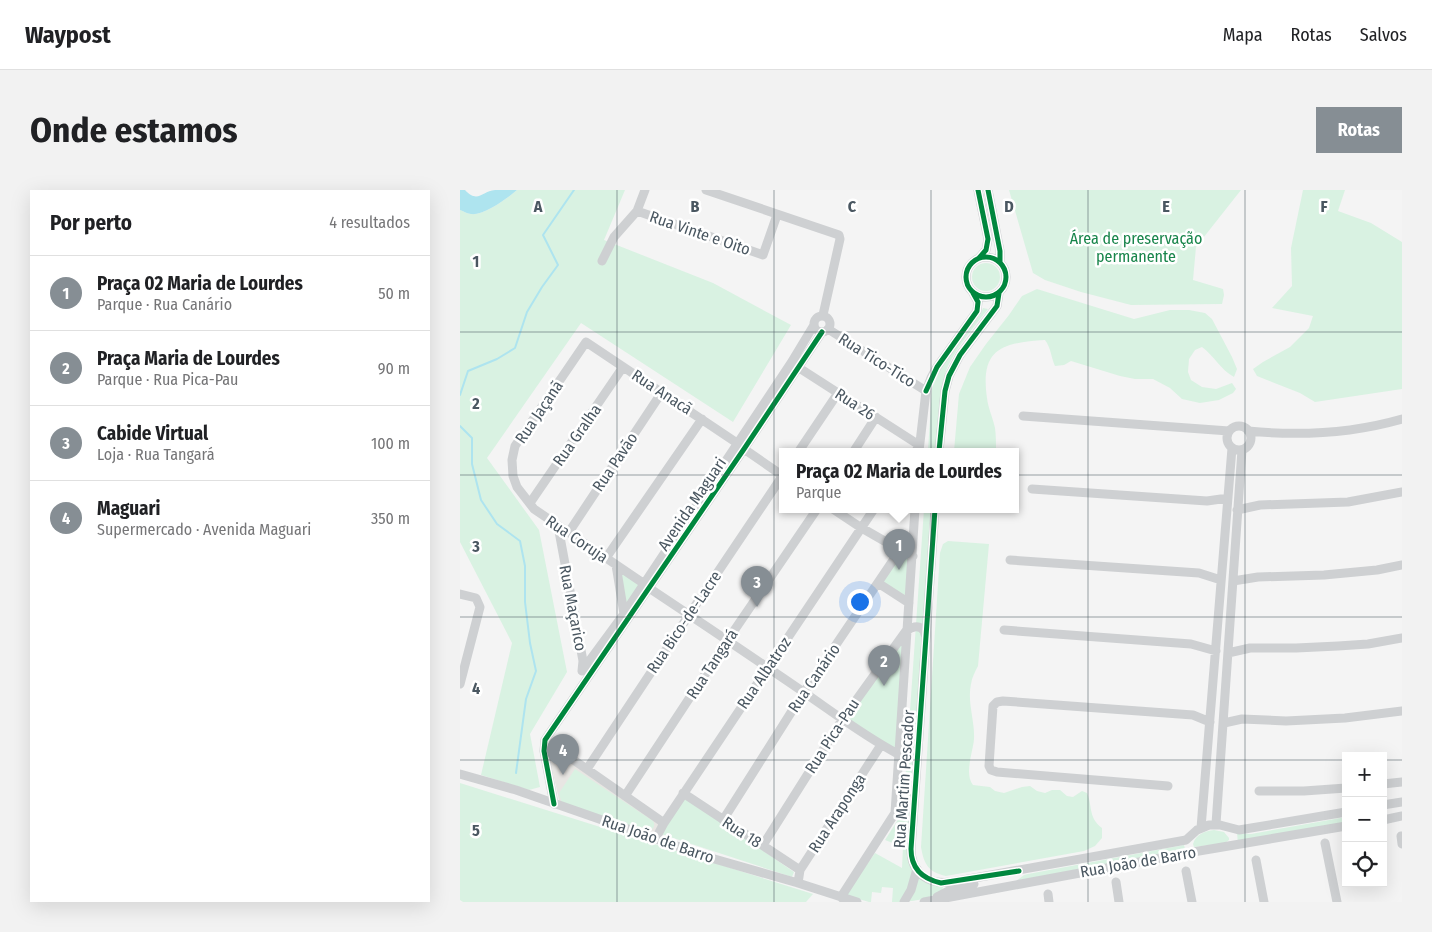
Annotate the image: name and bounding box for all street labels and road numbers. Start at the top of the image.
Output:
street label: Rua Vinte e Oito [647,207,753,259]
street label: Rua Tico-Tico [835,329,919,391]
street label: Rua Anacã [628,366,696,419]
street label: Rua Jaçanã [511,377,567,447]
street label: Rua 26 [832,384,879,424]
street label: Rua Gralha [549,400,605,470]
street label: Rua Pavão [588,429,642,495]
street label: Avenida Maguari [654,454,730,554]
street label: Rua Coruja [542,511,612,567]
street label: Rua Maçarico [555,563,591,653]
street label: Rua Bico-de-Lacre [643,567,725,677]
street label: Rua Tangará [682,625,742,703]
street label: Rua Albatroz [733,633,795,713]
street label: Rua Canário [784,640,844,716]
street label: Rua Pica-Pau [801,695,863,777]
street label: Rua Martim Pescador [890,709,918,849]
street label: Rua Araponga [804,770,870,856]
street label: Rua João de Barro [599,811,717,867]
street label: Rua 18 [719,812,765,852]
street label: Rua João de Barro [1079,842,1197,882]

